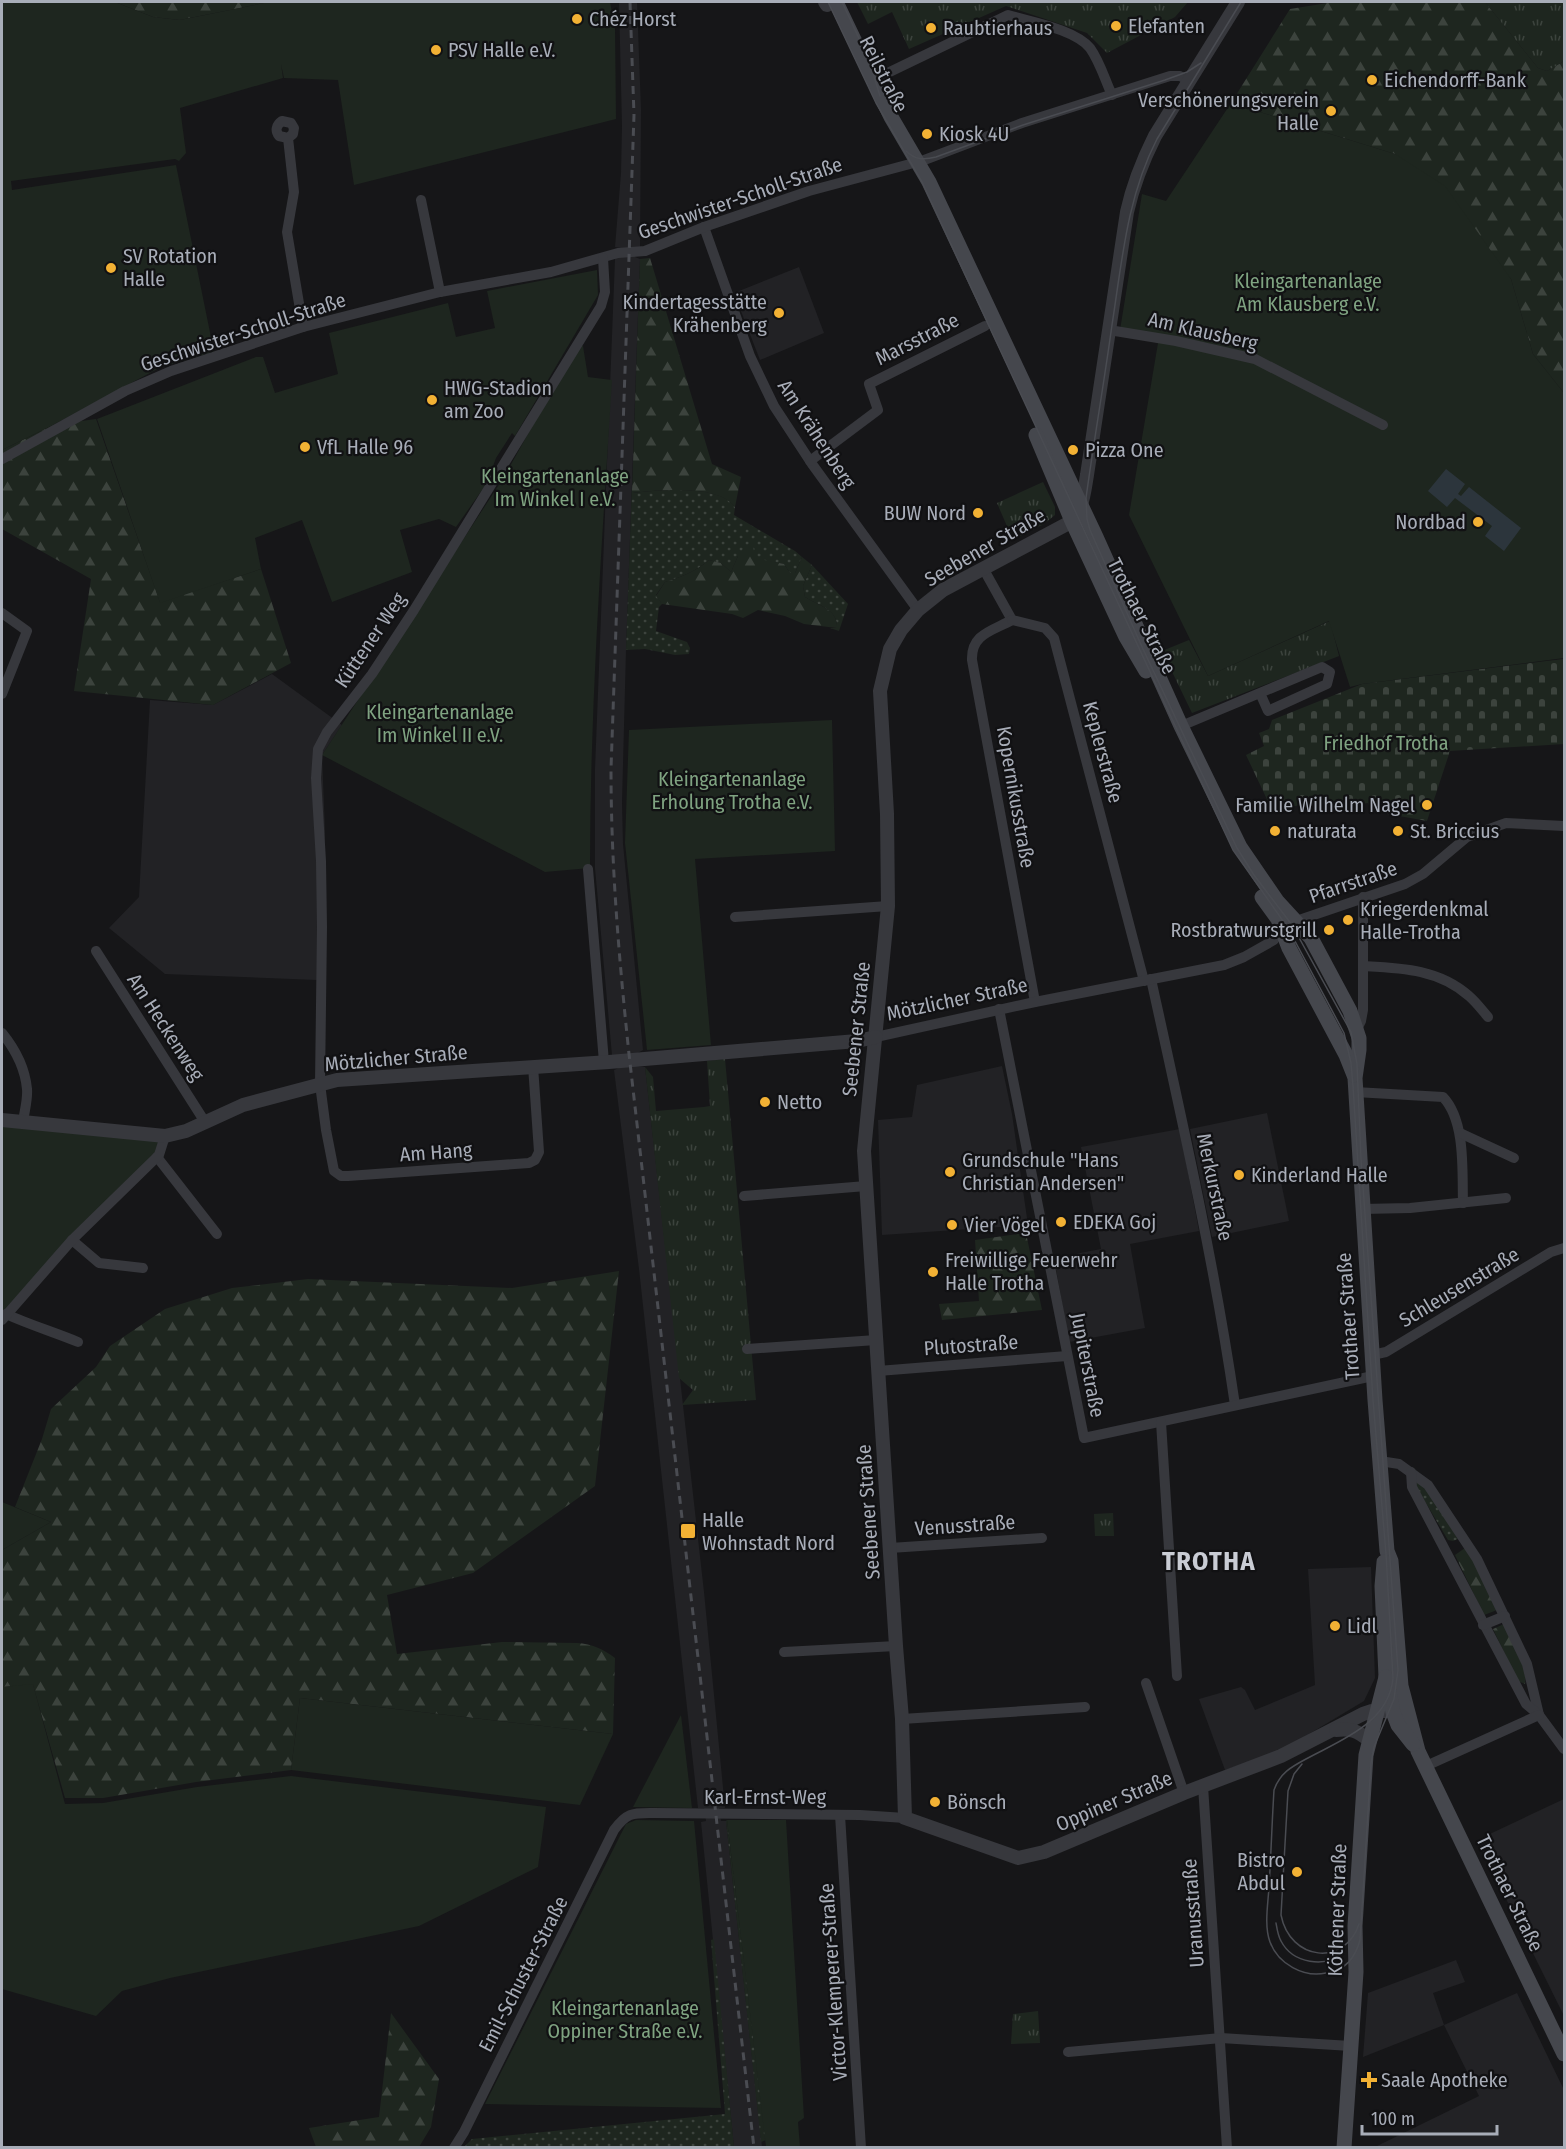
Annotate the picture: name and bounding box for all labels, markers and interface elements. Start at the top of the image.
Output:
place label: Chéz Horst [589,7,677,31]
marker: Chéz Horst [570,12,584,26]
place label: Elefanten [1128,14,1205,38]
place label: Raubtierhaus [943,16,1052,40]
marker: Elefanten [1109,19,1123,33]
marker: Raubtierhaus [924,21,938,35]
street label: Reilstraße [855,32,913,116]
place label: PSV Halle e.V. [448,38,556,62]
marker: PSV Halle e.V. [429,43,443,57]
place label: Eichendorff-Bank [1384,68,1527,92]
marker: Eichendorff-Bank [1365,73,1379,87]
place label: Verschönerungsverein Halle [1138,88,1319,135]
marker: Verschönerungsverein Halle [1324,104,1338,118]
place label: Kiosk 4U [939,122,1009,146]
marker: Kiosk 4U [920,127,934,141]
street label: Geschwister-Scholl-Straße [635,152,845,244]
place label: SV Rotation Halle [123,244,217,291]
marker: SV Rotation Halle [104,261,118,275]
park label: Kleingartenanlage Am Klausberg e.V. [1234,269,1382,316]
street label: Geschwister-Scholl-Straße [137,287,349,377]
place label: Kindertagesstätte Krähenberg [623,290,768,337]
marker: Kindertagesstätte Krähenberg [772,306,786,320]
street label: Am Klausberg [1146,307,1261,355]
street label: Marsstraße [871,308,963,370]
street label: Am Krähenberg [773,375,861,493]
place label: HWG-Stadion am Zoo [444,376,552,423]
marker: HWG-Stadion am Zoo [425,393,439,407]
place label: VfL Halle 96 [317,435,413,459]
place label: Pizza One [1085,438,1164,462]
marker: VfL Halle 96 [298,440,312,454]
marker: Pizza One [1066,443,1080,457]
park label: Kleingartenanlage Im Winkel I e.V. [481,464,629,511]
place label: BUW Nord [884,501,966,525]
street label: Seebener Straße [920,503,1050,591]
marker: BUW Nord [971,506,985,520]
place label: Nordbad [1395,510,1466,534]
marker: Nordbad [1471,515,1485,529]
street label: Trothaer Straße [1102,554,1182,678]
street label: Küttener Weg [329,587,411,692]
street label: Keplerstraße [1078,698,1128,806]
park label: Kleingartenanlage Im Winkel II e.V. [366,700,514,747]
street label: Kopernikusstraße [992,724,1040,870]
park label: Friedhof Trotha [1323,731,1449,755]
park label: Kleingartenanlage Erholung Trotha e.V. [651,767,813,814]
place label: Familie Wilhelm Nagel [1235,793,1415,817]
marker: Familie Wilhelm Nagel [1420,798,1434,812]
place label: naturata [1287,819,1357,843]
place label: St. Briccius [1410,819,1499,843]
marker: naturata [1268,824,1282,838]
marker: St. Briccius [1391,824,1405,838]
street label: Pfarrstraße [1306,856,1400,908]
place label: Kriegerdenkmal Halle-Trotha [1360,897,1489,944]
marker: Kriegerdenkmal Halle-Trotha [1341,913,1355,927]
place label: Rostbratwurstgrill [1170,918,1317,942]
marker: Rostbratwurstgrill [1322,923,1336,937]
street label: Seebener Straße [837,960,875,1098]
street label: Am Heckenweg [122,969,210,1086]
street label: Mötzlicher Straße [884,972,1030,1026]
street label: Mötzlicher Straße [324,1040,468,1076]
place label: Netto [777,1090,822,1114]
marker: Netto [758,1095,772,1109]
street label: Merkurstraße [1192,1131,1238,1243]
street label: Am Hang [399,1137,474,1166]
place label: Grundschule "Hans Christian Andersen" [962,1148,1124,1195]
place label: Kinderland Halle [1251,1163,1388,1187]
marker: Grundschule "Hans Christian Andersen" [943,1165,957,1179]
marker: Kinderland Halle [1232,1168,1246,1182]
place label: EDEKA Goj [1073,1210,1156,1234]
place label: Vier Vögel [964,1213,1045,1237]
marker: EDEKA Goj [1054,1215,1068,1229]
marker: Vier Vögel [945,1218,959,1232]
street label: Schleusenstraße [1395,1242,1523,1332]
place label: Freiwillige Feuerwehr Halle Trotha [945,1248,1118,1295]
street label: Trothaer Straße [1332,1252,1364,1380]
marker: Freiwillige Feuerwehr Halle Trotha [926,1265,940,1279]
street label: Jupiterstraße [1066,1311,1110,1419]
street label: Plutostraße [923,1330,1019,1360]
street label: Seebener Straße [851,1444,885,1580]
place label: Halle Wohnstadt Nord [702,1508,835,1555]
street label: Venusstraße [914,1510,1016,1540]
marker: Halle Wohnstadt Nord [679,1522,697,1540]
district label: TROTHA [1162,1546,1256,1577]
place label: Lidl [1347,1614,1377,1638]
marker: Lidl [1328,1619,1342,1633]
street label: Oppiner Straße [1052,1766,1176,1836]
street label: Karl-Ernst-Weg [704,1785,827,1809]
place label: Bönsch [947,1790,1007,1814]
marker: Bönsch [928,1795,942,1809]
street label: Trothaer Straße [1471,1831,1549,1955]
street label: Köthener Straße [1323,1843,1351,1977]
place label: Bistro Abdul [1237,1848,1285,1895]
street label: Uranusstraße [1177,1858,1209,1968]
marker: Bistro Abdul [1290,1865,1304,1879]
street label: Victor-Klemperer-Straße [814,1882,852,2082]
street label: Emil-Schuster-Straße [473,1892,573,2056]
park label: Kleingartenanlage Oppiner Straße e.V. [547,1996,703,2043]
place label: Saale Apotheke [1381,2068,1508,2092]
marker: Saale Apotheke [1362,2073,1376,2087]
scale bar [1362,2098,1497,2136]
text: 100 m [1371,2108,1415,2130]

